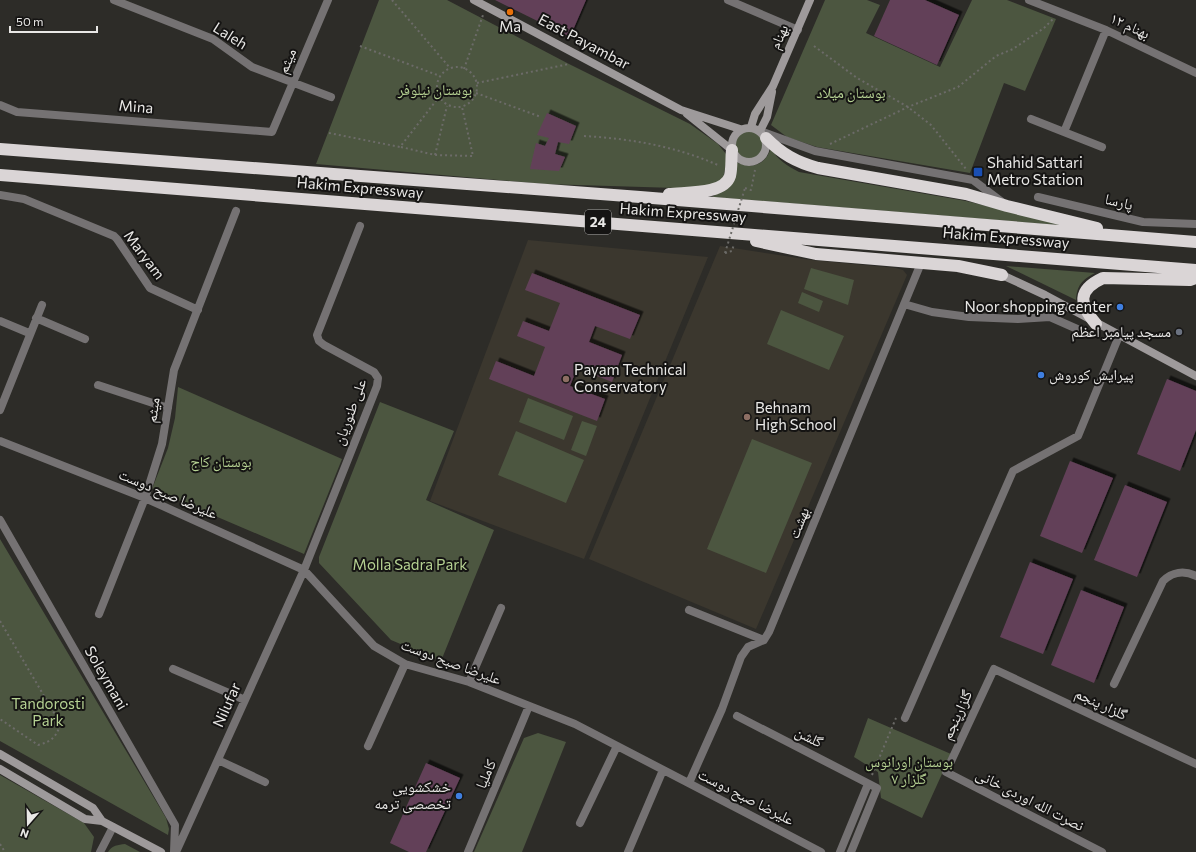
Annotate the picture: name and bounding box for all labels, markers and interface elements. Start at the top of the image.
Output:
marker: Ma [505,7,515,17]
scale bar [10,8,97,34]
street label: بهنام ۱۲ [1107,8,1153,44]
street label: East Payambar [536,9,633,73]
text: 50 m [16,14,44,28]
place label: Ma [499,17,521,35]
street label: Laleh [210,18,251,53]
street label: بهنام [765,21,793,53]
street label: میثم [273,45,301,77]
park label: بوستان نیلوفر [397,80,472,100]
park label: بوستان میلاد [816,83,886,103]
street label: Mina [118,96,154,116]
place label: Shahid Sattari Metro Station [987,153,1083,188]
marker: Shahid Sattari Metro Station [972,166,984,178]
street label: Hakim Expressway [296,172,424,202]
street label: پارسا [1103,189,1135,214]
street label: Hakim Expressway [619,199,747,225]
road number: 24 [585,210,611,234]
street label: Hakim Expressway [942,222,1070,252]
street label: Maryam [121,226,169,282]
place label: Noor shopping center [964,297,1112,315]
marker: Noor shopping center [1115,302,1125,312]
place label: مسجد پیامبر اعظم [1071,322,1171,342]
marker: مسجد پیامبر اعظم [1174,327,1184,337]
place label: Payam Technical Conservatory [574,360,686,395]
place label: پیرایش کوروش [1049,365,1134,385]
marker: پیرایش کوروش [1036,370,1046,380]
marker: Payam Technical Conservatory [561,374,571,384]
street label: علی طنوریان [329,376,371,448]
street label: میثم [141,396,165,424]
place label: Behnam High School [755,398,836,433]
marker: Behnam High School [742,412,752,422]
park label: بوستان کاج [190,452,252,472]
street label: علیرضا صبح دوست [116,464,221,524]
street label: بهشت [784,504,813,541]
park label: Molla Sadra Park [353,555,467,573]
street label: علیرضا صبح دوست [398,635,504,690]
street label: Soleymani [81,642,132,713]
street label: Nilufar [208,679,244,730]
street label: گلزار پنجم [1072,683,1131,725]
street label: گلزارپنجم [937,687,977,743]
park label: Tandorosti Park [11,694,85,729]
street label: گلشن [792,722,827,753]
park label: بوستان اورانوس گلزار ۷ [865,752,953,788]
street label: کاملیا [471,756,499,791]
street label: علیرضا صبح دوست [694,764,798,830]
street label: نصرت الله اوردی خانی [972,764,1088,836]
place label: خشکشویی تخصصی ترمه [375,777,452,814]
marker: خشکشویی تخصصی ترمه [454,791,464,801]
north arrow [8,804,48,844]
text: N [18,826,31,841]

